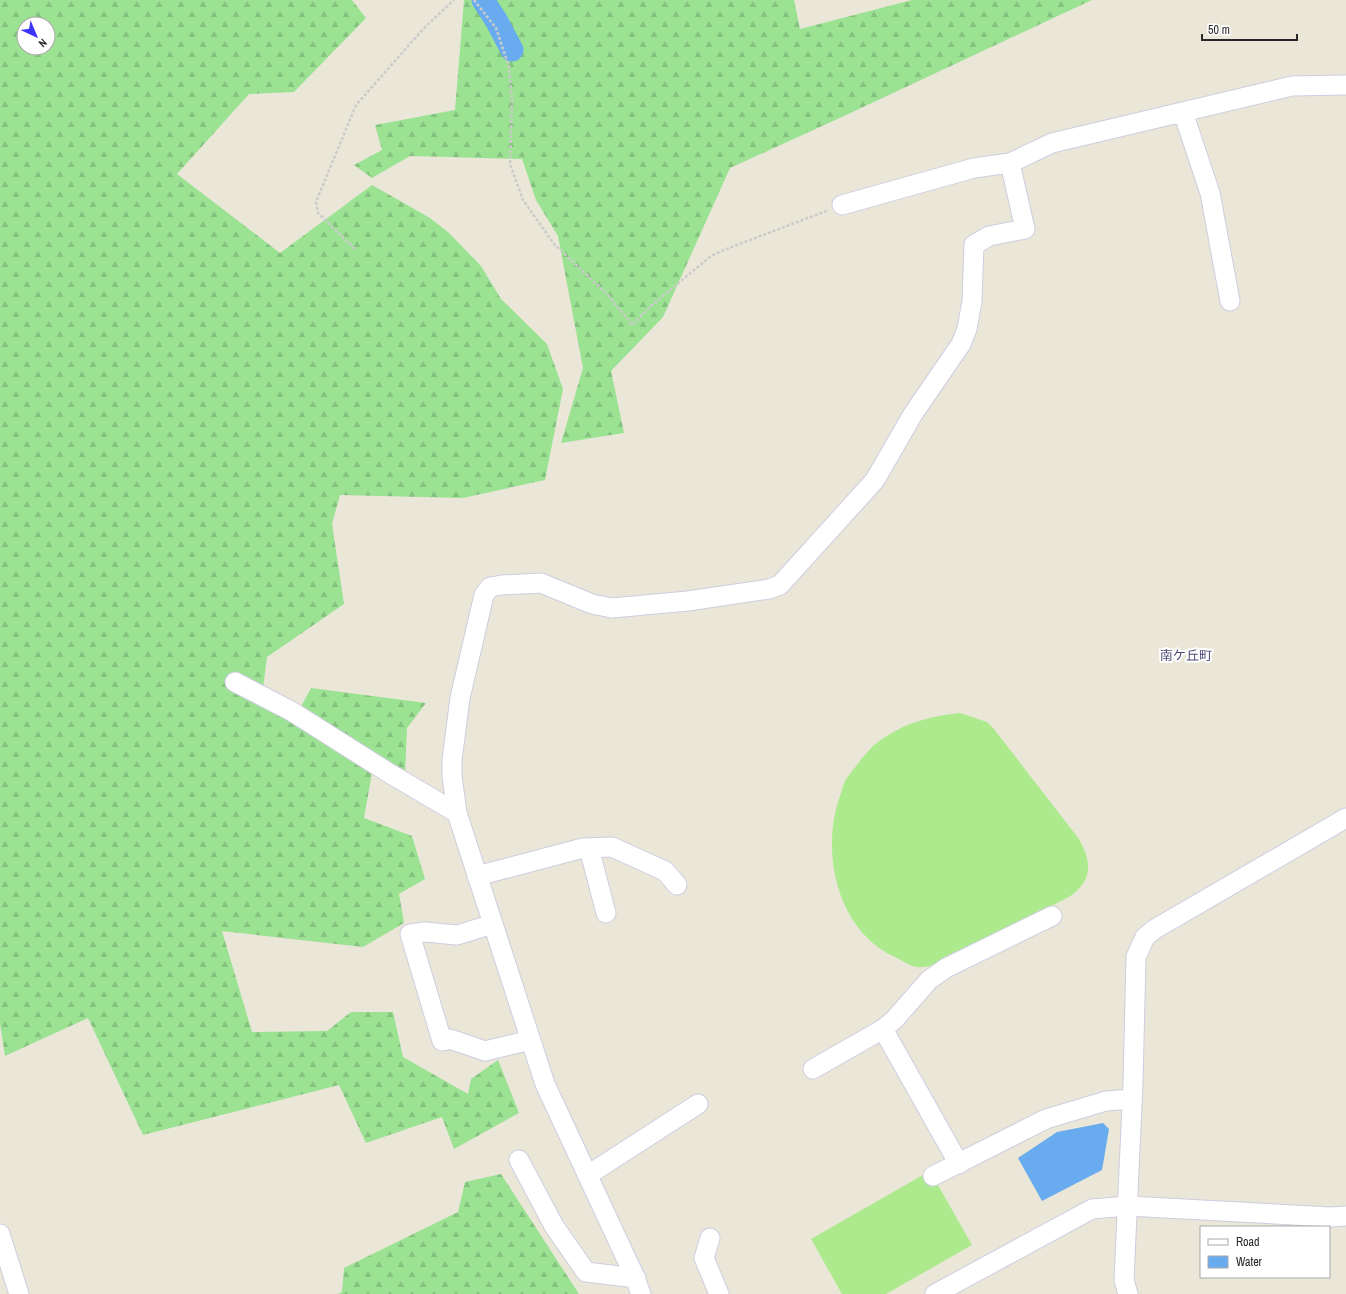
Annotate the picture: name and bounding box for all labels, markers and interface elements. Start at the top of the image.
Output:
north arrow [16,16,56,56]
scale bar [1202,16,1297,42]
text: 50 m [1208,22,1230,38]
text: N [36,36,50,50]
district label: 南ケ丘町 [1160,647,1212,664]
legend [1200,1226,1330,1278]
text: Road [1236,1234,1260,1250]
text: Water [1236,1254,1263,1270]

